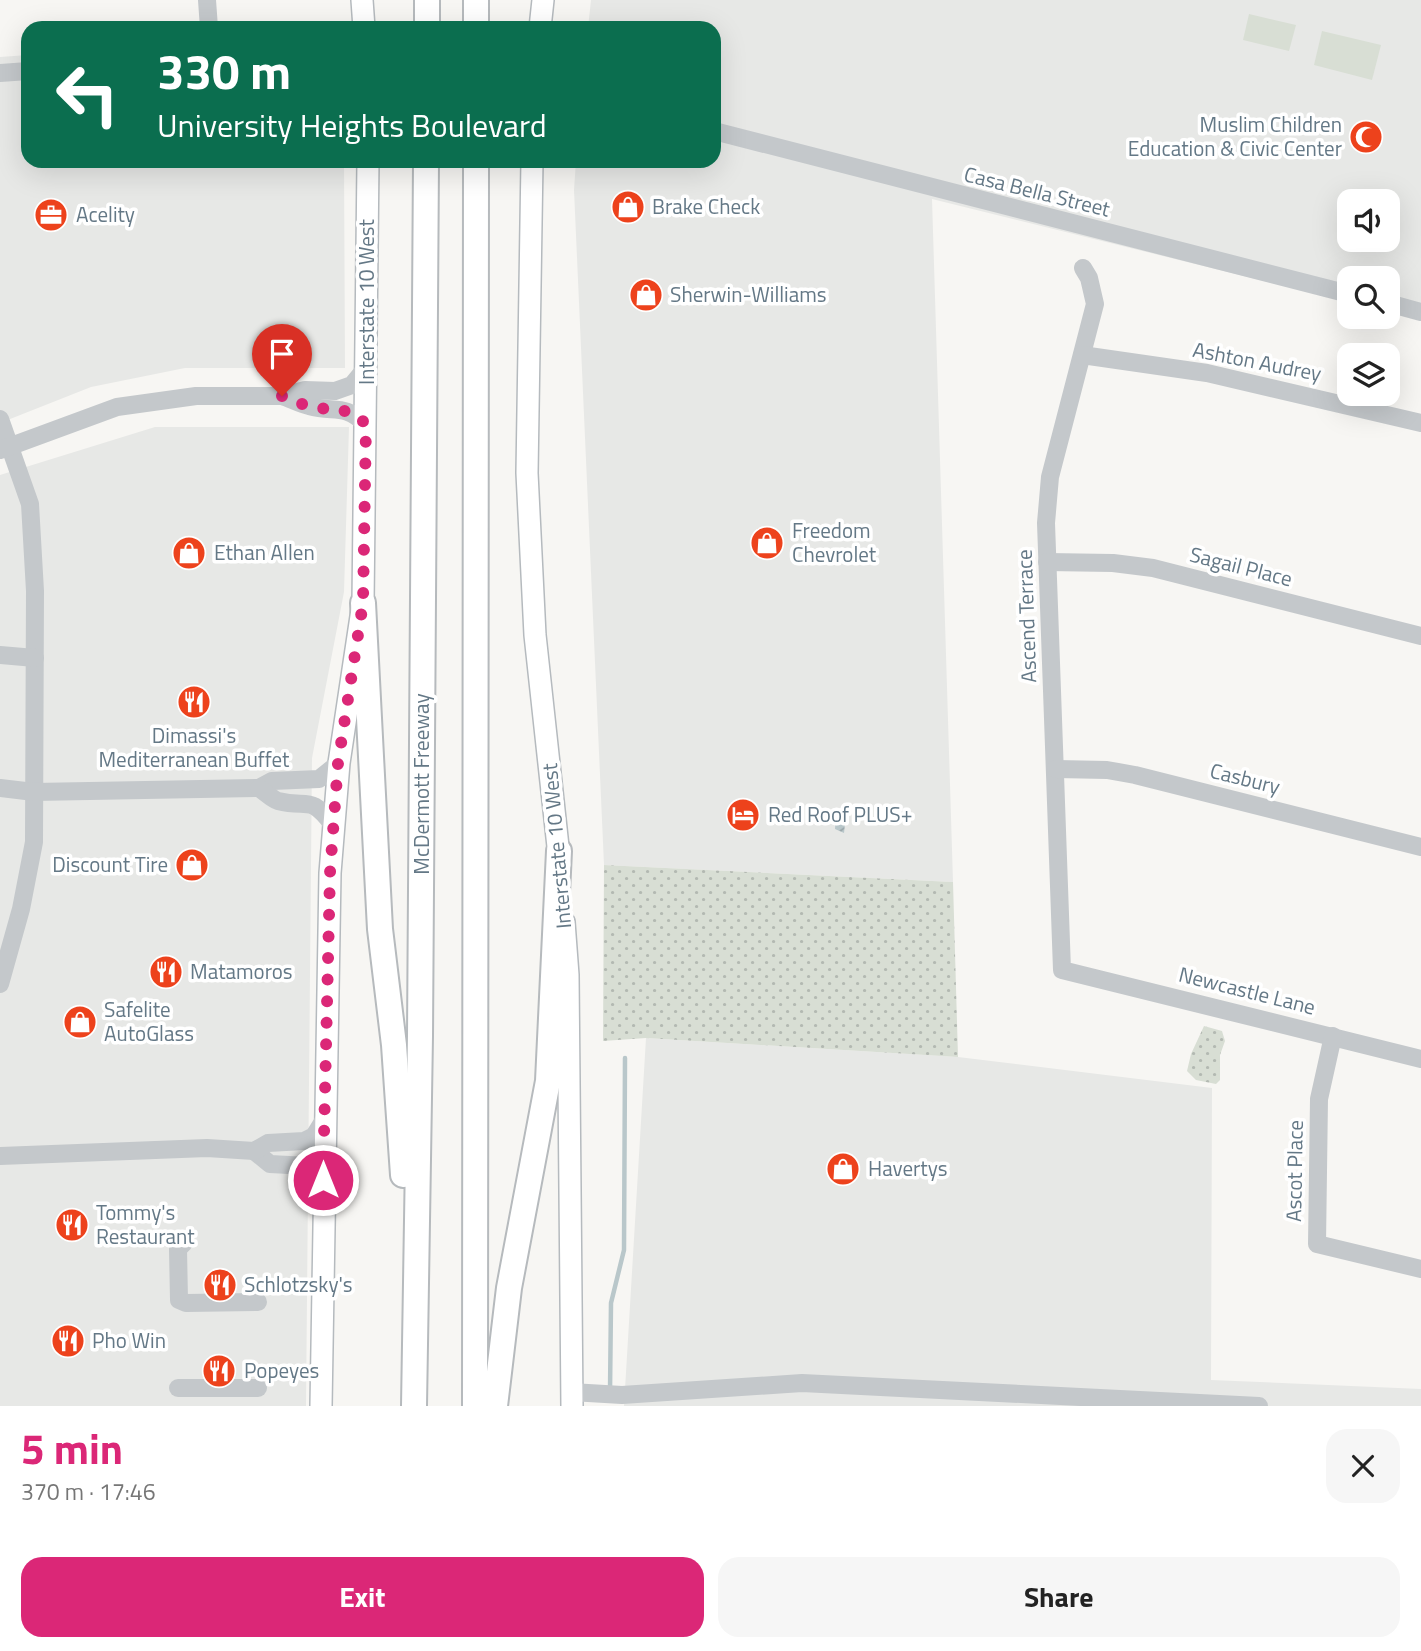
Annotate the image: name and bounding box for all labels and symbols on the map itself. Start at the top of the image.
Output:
place label: Muslim Children Education & Civic Center [1128,108,1342,164]
mosque icon: Muslim Children Education & Civic Center [1347,118,1385,156]
street label: Casa Bella Street [961,157,1114,225]
shop icon: Brake Check [609,188,647,226]
place label: Brake Check [652,190,760,222]
office icon: Acelity [32,196,70,234]
place label: Acelity [76,198,135,230]
street label: Interstate 10 West [350,218,382,385]
shop icon: Sherwin-Williams [627,276,665,314]
place label: Sherwin-Williams [670,278,827,310]
pin [252,324,312,396]
street label: Ashton Audrey [1190,333,1324,389]
place label: Freedom Chevrolet [792,514,877,570]
shop icon: Freedom Chevrolet [748,524,786,562]
shop icon: Ethan Allen [170,534,208,572]
place label: Ethan Allen [214,536,315,568]
street label: Sagail Place [1187,538,1296,594]
street label: Ascend Terrace [1008,549,1044,683]
restaurant icon: Dimassi's Mediterranean Buffet [175,683,213,721]
street label: McDermott Freeway [405,693,437,875]
place label: Dimassi's Mediterranean Buffet [99,719,290,775]
street label: Casbury [1207,754,1284,802]
street label: Interstate 10 West [533,761,579,930]
hotel icon: Red Roof PLUS+ [724,796,762,834]
place label: Red Roof PLUS+ [768,798,912,830]
shop icon: Discount Tire [173,846,211,884]
place label: Discount Tire [52,848,168,880]
restaurant icon: Matamoros [147,953,185,991]
place label: Matamoros [190,955,293,987]
street label: Newcastle Lane [1176,958,1319,1022]
place label: Safelite AutoGlass [104,993,194,1049]
shop icon: Safelite AutoGlass [61,1003,99,1041]
street label: Ascot Place [1277,1120,1311,1222]
position arrow [286,1143,360,1217]
shop icon: Havertys [824,1150,862,1188]
place label: Havertys [868,1152,948,1184]
place label: Tommy's Restaurant [96,1196,195,1252]
restaurant icon: Tommy's Restaurant [53,1206,91,1244]
restaurant icon: Schlotzsky's [201,1266,239,1304]
place label: Schlotzsky's [244,1268,353,1300]
restaurant icon: Pho Win [49,1322,87,1360]
place label: Pho Win [92,1324,166,1356]
restaurant icon: Popeyes [200,1352,238,1390]
place label: Popeyes [244,1354,319,1386]

